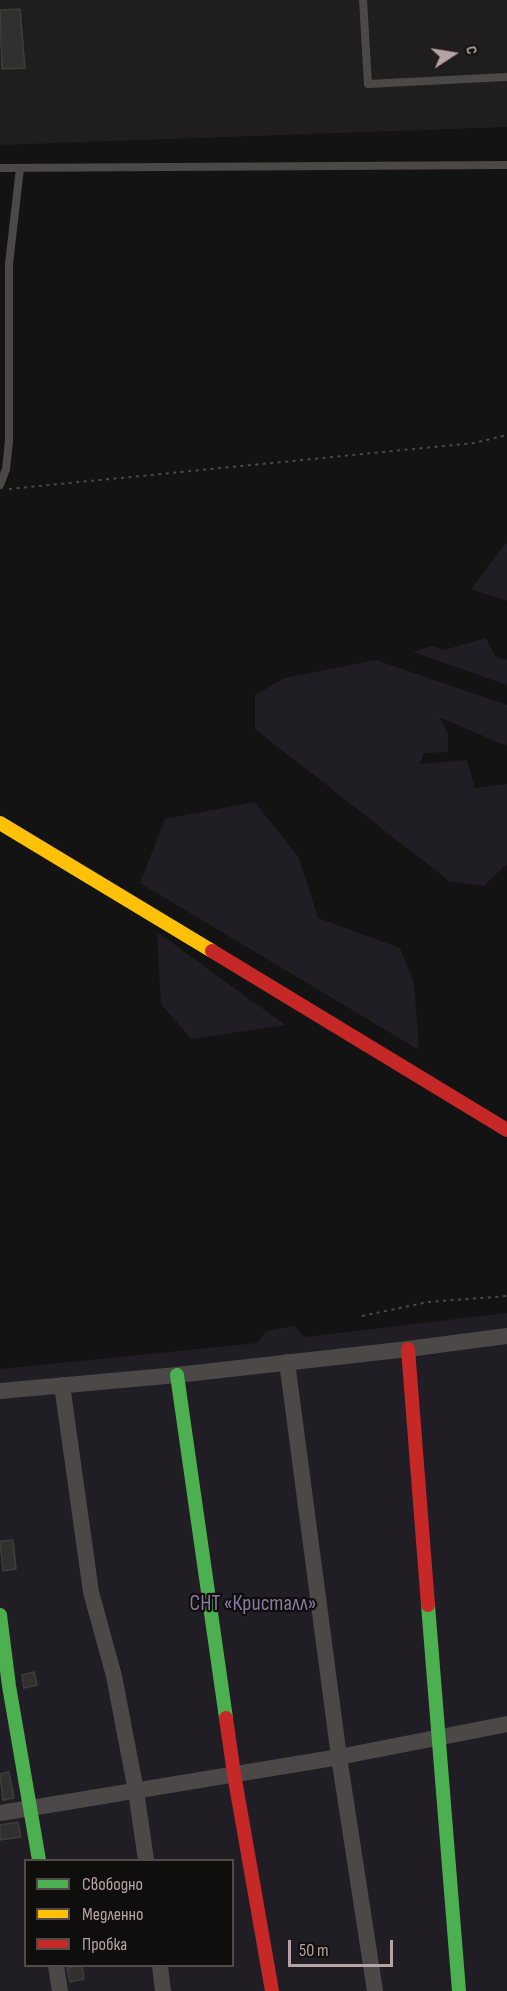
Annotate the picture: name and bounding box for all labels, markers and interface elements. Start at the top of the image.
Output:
north arrow [423,24,483,84]
text: С [461,44,481,56]
park label: СНТ «Кристалл» [190,1591,316,1617]
legend [24,1859,234,1967]
text: Свободно [82,1874,143,1895]
text: Медленно [82,1904,144,1925]
scale bar [291,1928,396,1966]
text: Пробка [82,1934,127,1955]
text: 50 m [299,1940,329,1961]

